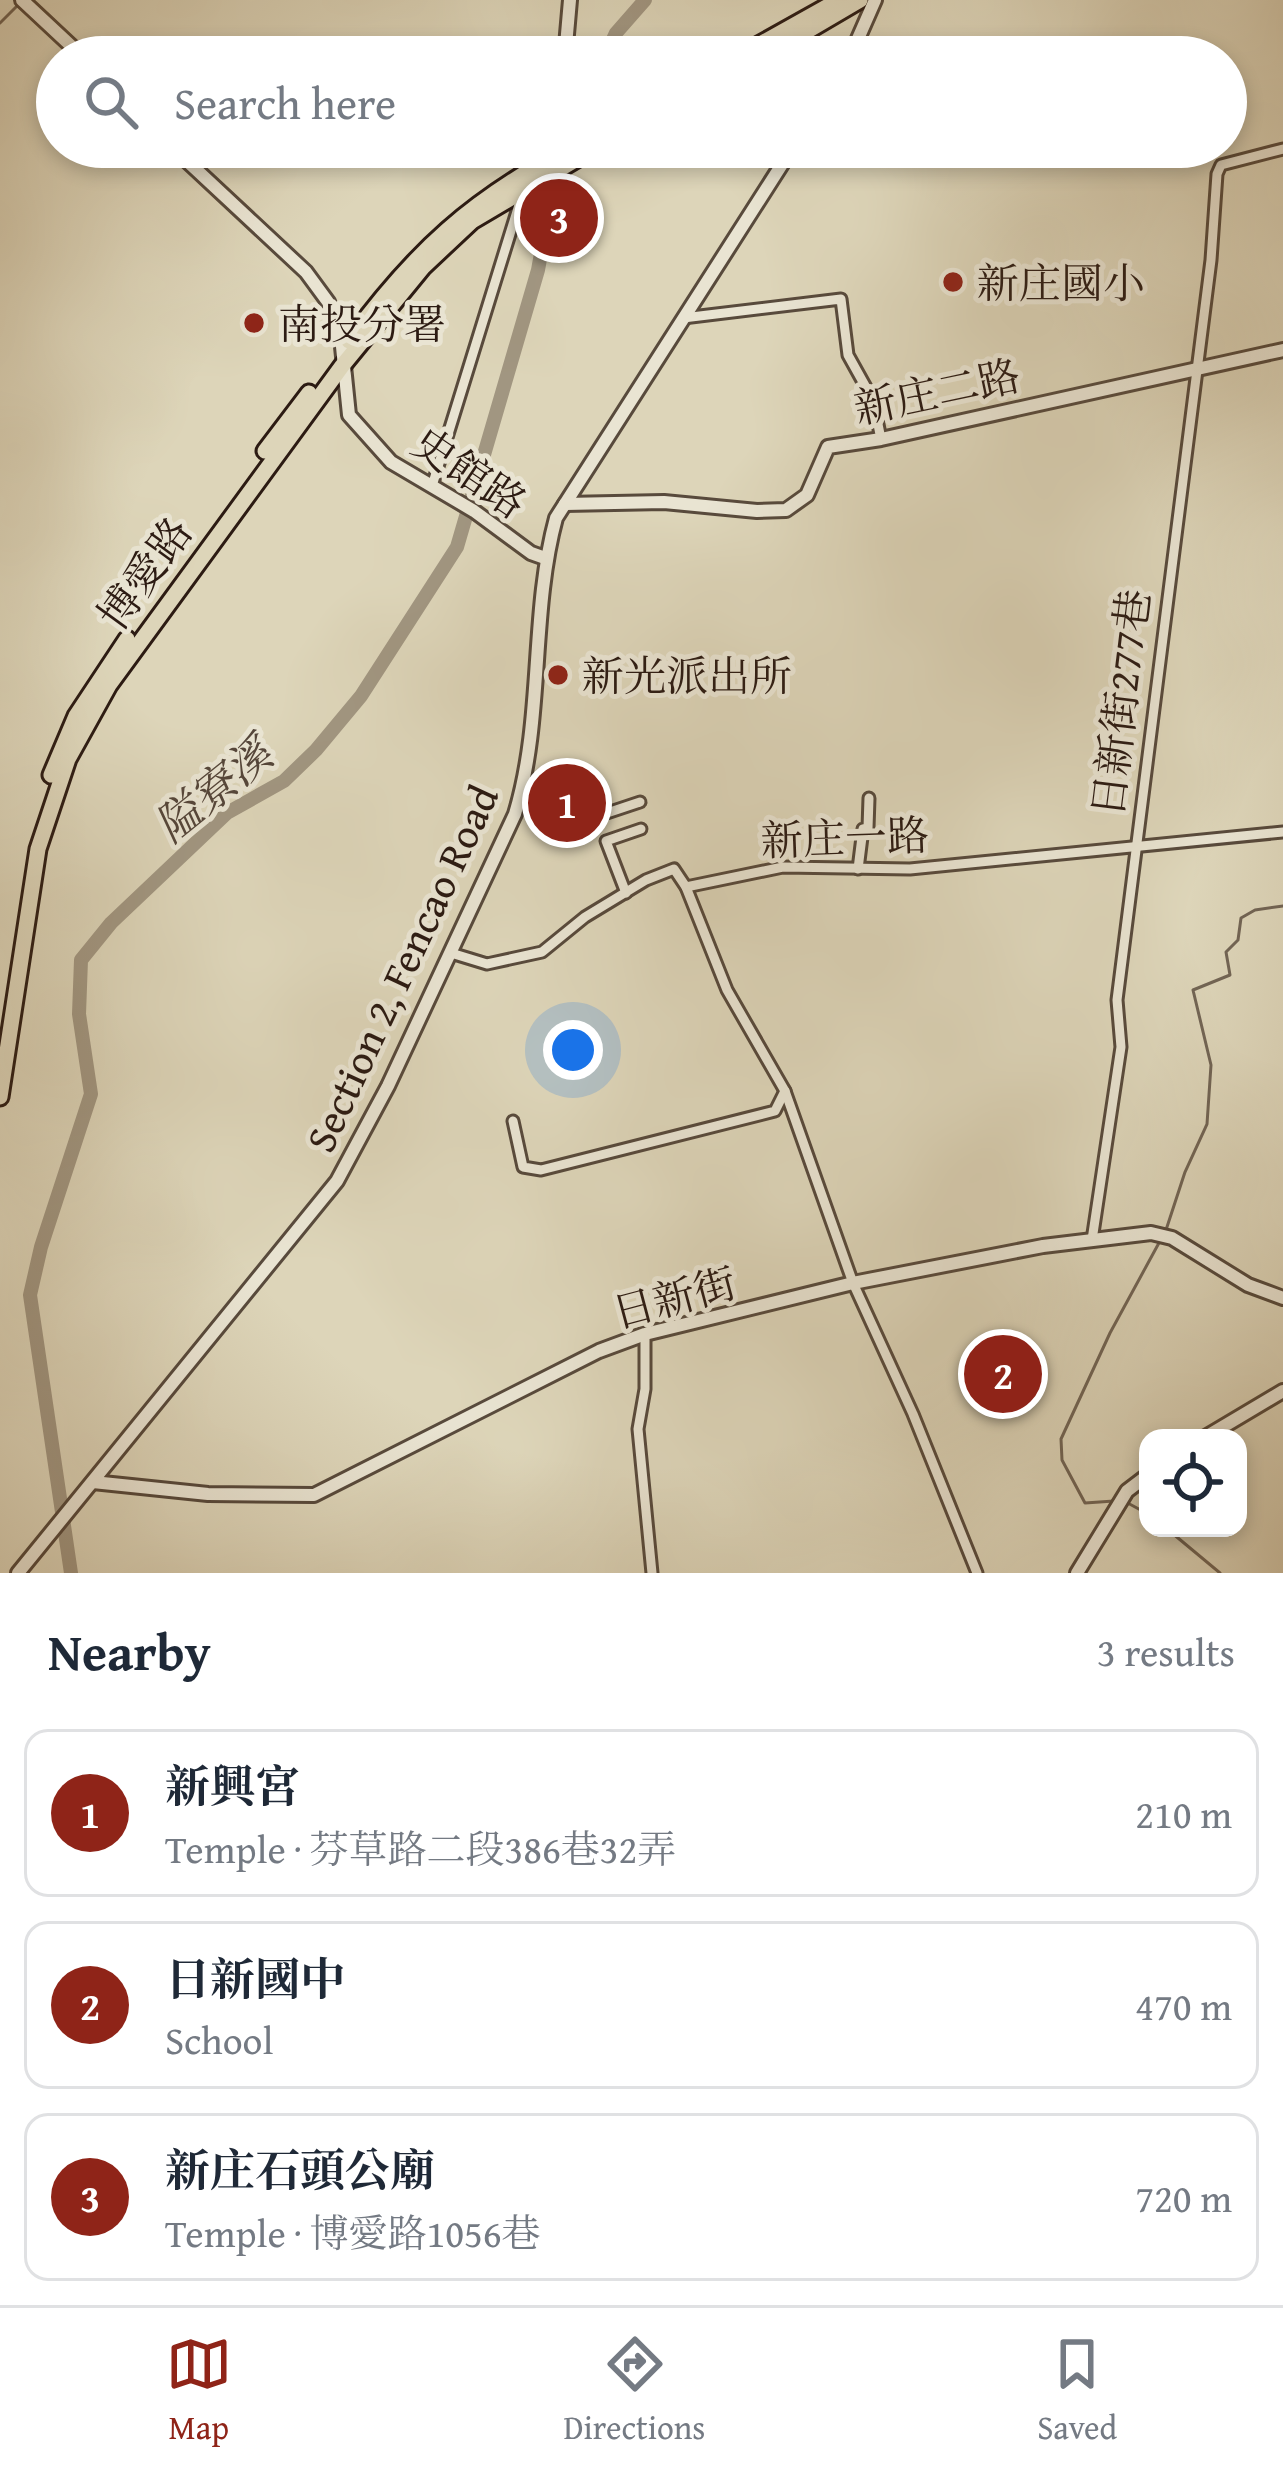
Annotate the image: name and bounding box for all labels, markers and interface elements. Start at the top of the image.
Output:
search box [36,36,1247,168]
icon: search [78,69,144,135]
text: Search here [174,70,396,135]
pin: 3 [520,173,598,263]
place label: 新庄國小 [977,252,1145,313]
marker: 新庄國小 [940,269,966,295]
place label: 南投分署 [278,293,446,354]
marker: 南投分署 [241,310,267,336]
street label: 新庄二路 [848,344,1026,438]
street label: 史館路 [401,411,539,533]
street label: 博愛路 [82,504,206,642]
street label: 日新街277巷 [1076,586,1164,820]
place label: 新光派出所 [582,645,792,706]
marker: 新光派出所 [545,662,571,688]
water label: 隘寮溪 [140,718,290,857]
pin: 1 [528,758,606,848]
street label: Section 2, Fencao Road [289,774,513,1162]
street label: 新庄一路 [760,804,930,870]
your location [543,1020,603,1080]
street label: 日新街 [605,1251,743,1343]
pin: 2 [964,1329,1042,1419]
map controls [1139,1429,1247,1537]
button: locate [1139,1429,1247,1537]
text: Nearby [48,1614,211,1689]
text: 3 results [1097,1623,1235,1680]
text: 新興宮 [165,1753,300,1818]
text: 1 [80,1785,100,1842]
text: 210 m [1135,1785,1232,1842]
text: Temple · 芬草路二段386巷32弄 [165,1820,676,1877]
text: 日新國中 [165,1946,345,2011]
text: 2 [80,1977,100,2034]
text: 470 m [1135,1977,1232,2034]
text: School [165,2011,273,2068]
text: 新庄石頭公廟 [165,2137,435,2202]
text: 3 [80,2169,100,2226]
text: 720 m [1135,2169,1232,2226]
text: Temple · 博愛路1056巷 [165,2204,541,2261]
tab: Map [166,2331,232,2451]
tab: Directions [564,2331,705,2451]
tab: Saved [1037,2331,1117,2451]

